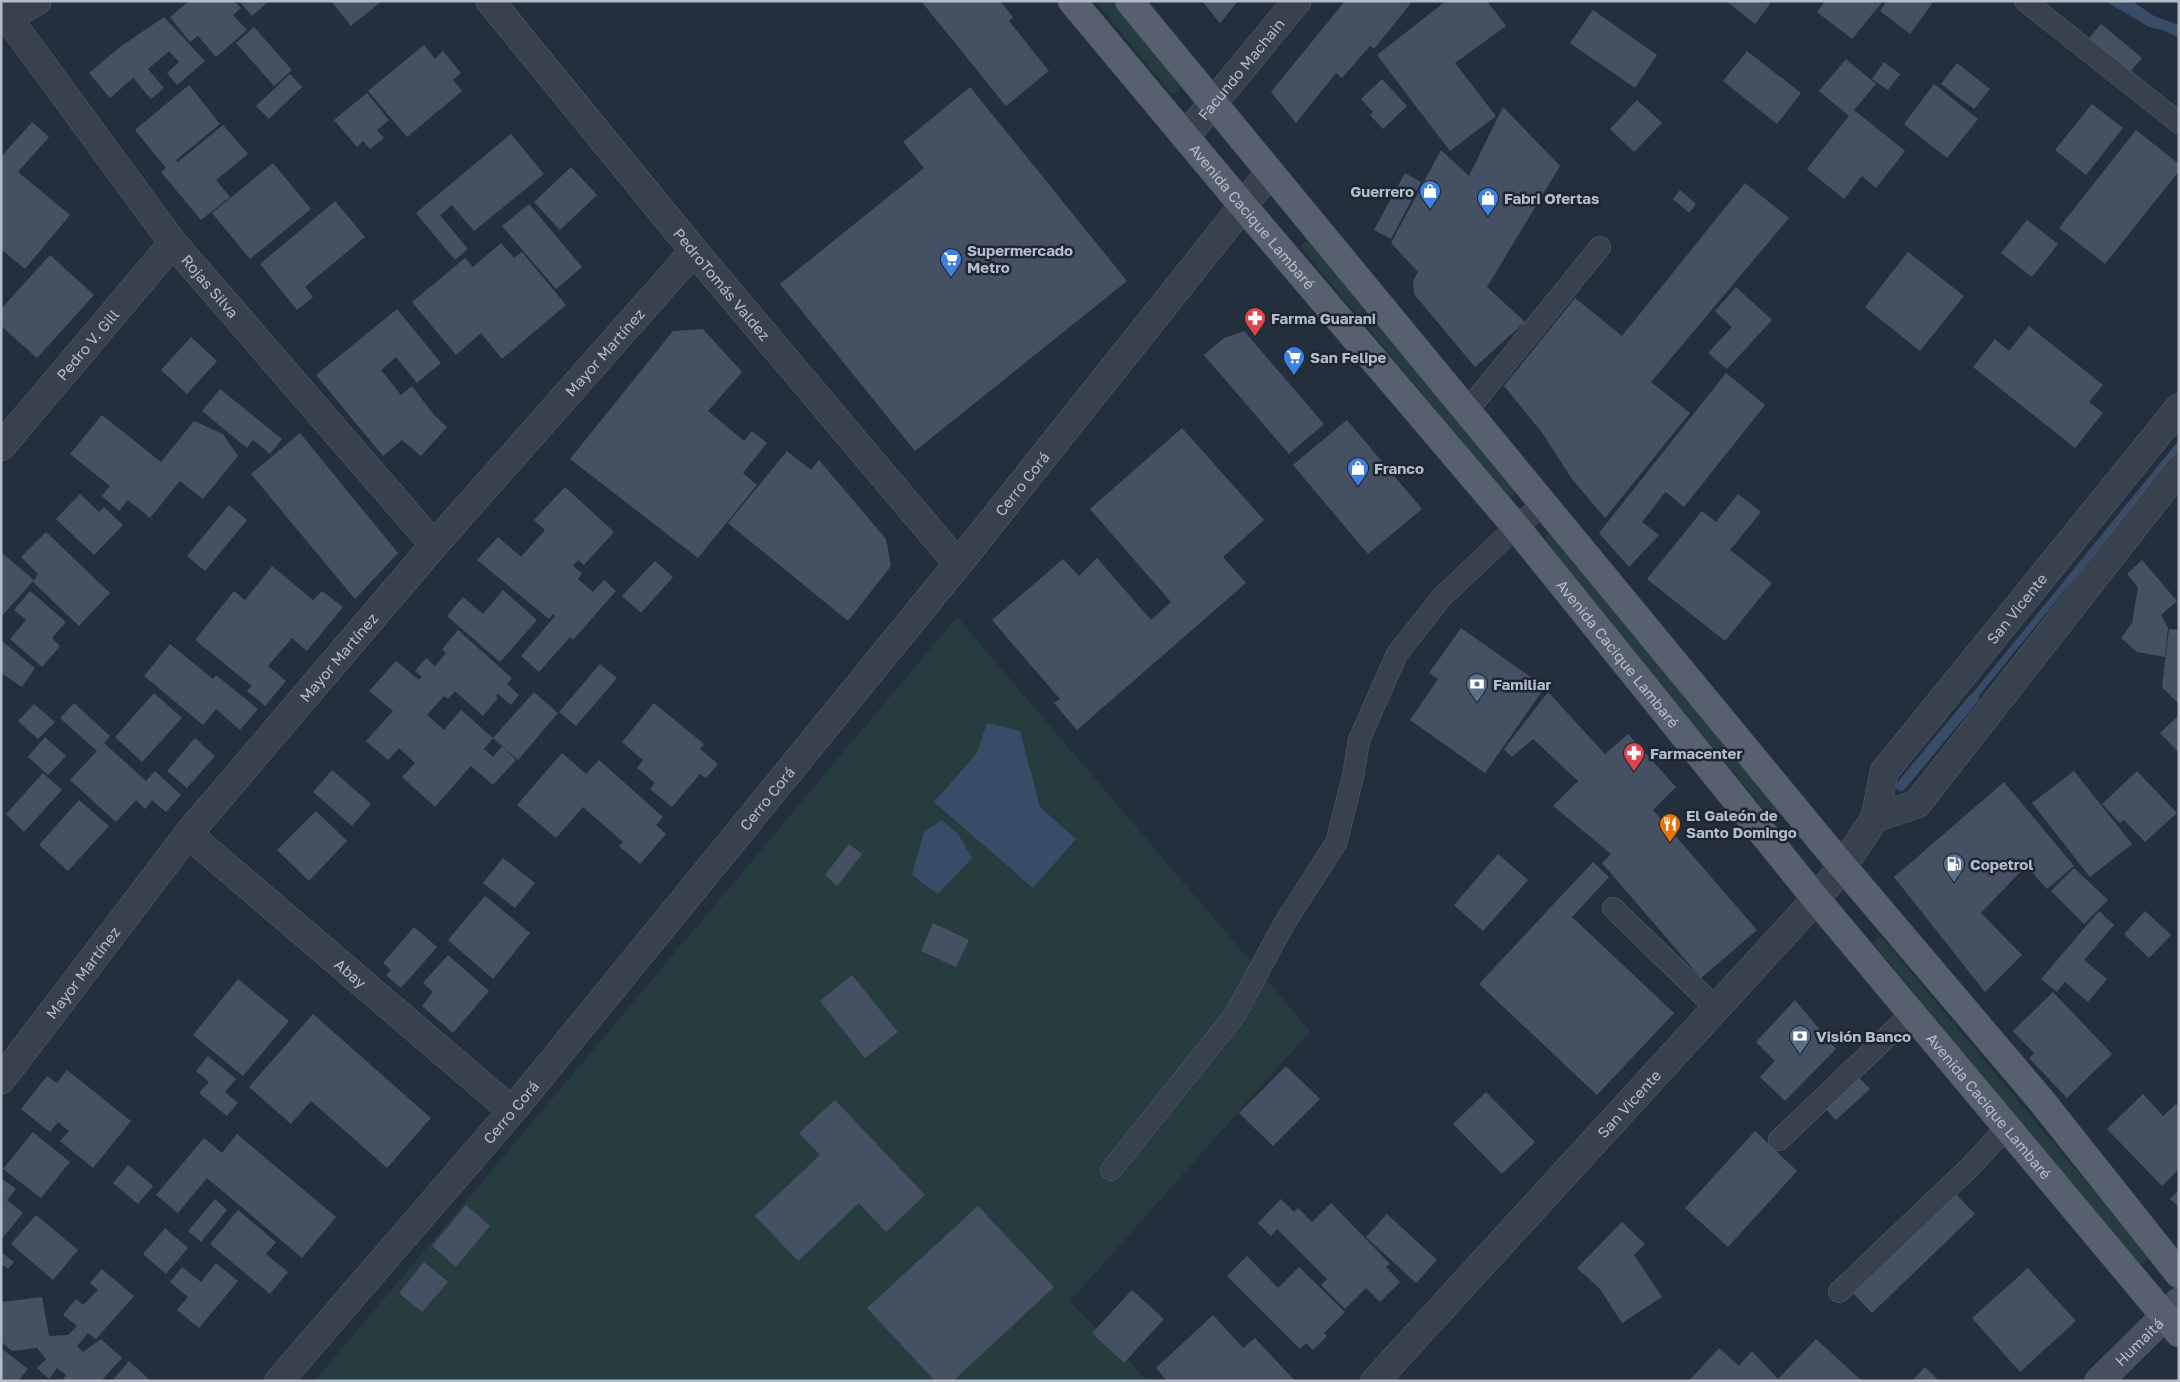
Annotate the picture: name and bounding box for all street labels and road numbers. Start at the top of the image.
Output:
street label: Facundo Machain [1194,15,1288,124]
street label: Avenida Cacique Lambaré [1186,140,1319,293]
street label: PedroTomás Valdez [670,224,774,344]
street label: Rojas Silva [178,251,243,321]
street label: Mayor Martínez [561,304,648,400]
street label: Pedro V. Gill [52,305,122,384]
street label: Cerro Corá [991,448,1053,519]
street label: San Vicente [1983,569,2051,647]
street label: Avenida Cacique Lambaré [1553,576,1683,731]
street label: Mayor Martínez [296,609,381,705]
street label: Cerro Corá [736,763,798,834]
street label: Mayor Martínez [42,923,124,1022]
street label: Abay [331,955,371,992]
street label: Avenida Cacique Lambaré [1923,1029,2056,1183]
street label: San Vicente [1593,1066,1665,1141]
street label: Cerro Corá [479,1077,542,1147]
street label: Humaitá [2111,1314,2167,1369]

